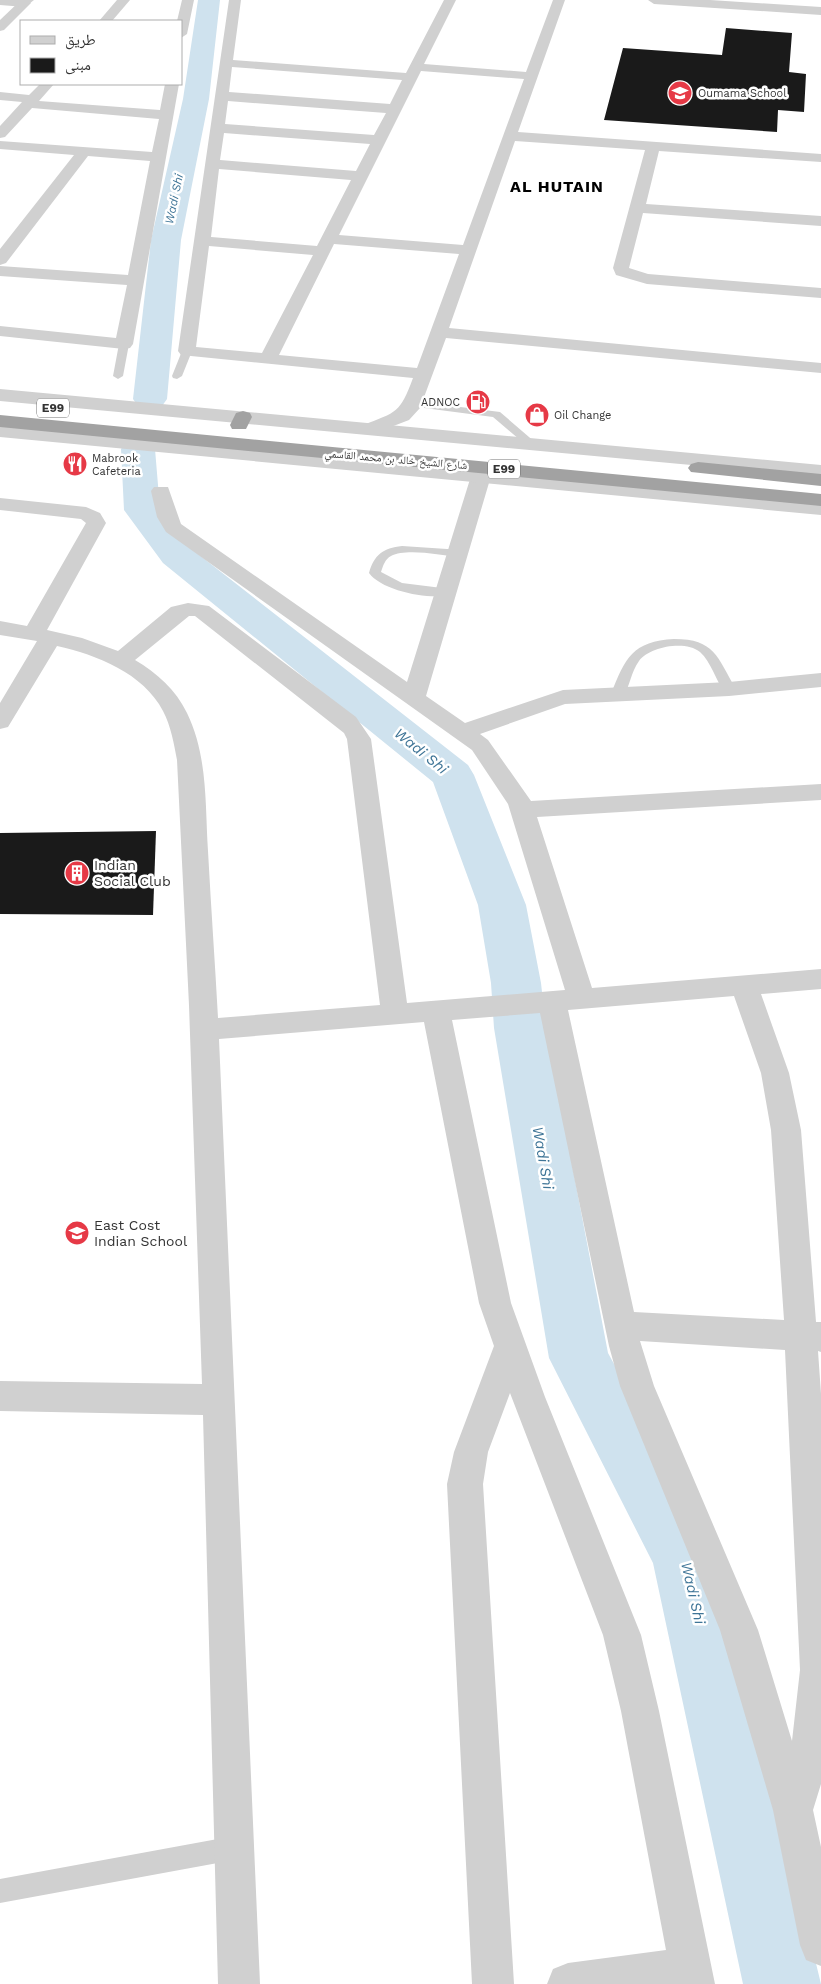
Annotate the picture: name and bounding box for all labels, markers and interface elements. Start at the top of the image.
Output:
legend [20,20,182,85]
text: طريق [65,31,96,50]
text: مبنى [65,56,91,75]
school or university icon: Oumama School [667,80,693,106]
place label: Oumama School [698,87,787,100]
water label: Wadi Shi [162,172,186,225]
district label: AL HUTAIN [510,177,604,196]
fuel station icon: ADNOC [465,389,491,415]
place label: ADNOC [421,396,460,409]
road number: E99 [37,398,69,418]
shop icon: Oil Change [524,402,550,428]
place label: Oil Change [554,409,611,422]
street label: شارع الشيخ خالد بن محمد القاسمي [324,447,468,474]
restaurant icon: Mabrook Cafeteria [62,451,88,477]
place label: Mabrook Cafeteria [92,452,141,478]
road number: E99 [488,459,520,478]
water label: Wadi Shi [391,724,452,779]
place label: Indian Social Club [94,857,171,889]
building icon: Indian Social Club [64,860,90,886]
water label: Wadi Shi [529,1125,558,1192]
place label: East Cost Indian School [94,1217,188,1249]
school or university icon: East Cost Indian School [64,1220,90,1246]
water label: Wadi Shi [677,1560,709,1627]

